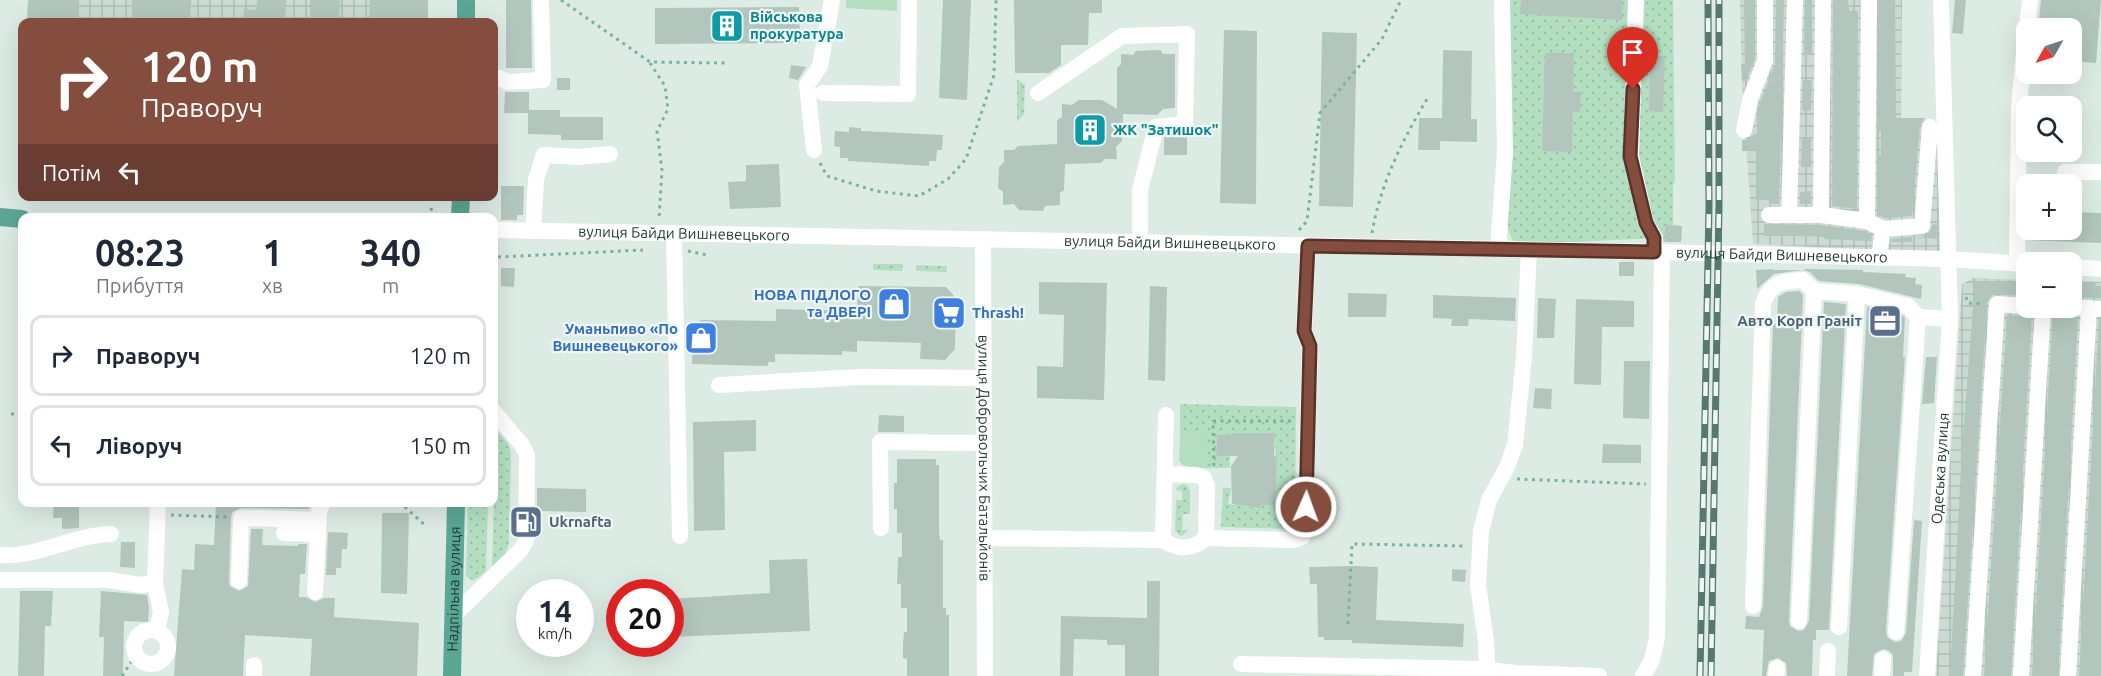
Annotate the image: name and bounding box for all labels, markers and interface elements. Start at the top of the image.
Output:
building icon: Військова прокуратура [709,8,745,44]
place label: Військова прокуратура [750,8,844,42]
north arrow [2016,18,2082,84]
map controls [2016,18,2082,318]
pin [1607,27,1658,89]
icon: arrive [1616,36,1649,69]
icon: right [42,42,120,120]
text: 120 m [141,43,258,90]
text: Праворуч [141,92,263,122]
button: search [2016,96,2082,162]
building icon: ЖК "Затишок" [1072,112,1108,148]
place label: ЖК "Затишок" [1113,121,1218,138]
icon: left [113,156,146,189]
text: Потім [42,160,101,185]
button: + [2016,174,2082,240]
street label: вулиця Байди Вишневецького [578,223,790,244]
text: 08:23 [95,232,185,273]
text: 1 [262,232,283,273]
text: 340 [360,232,421,273]
street label: вулиця Байди Вишневецького [1064,232,1276,253]
street label: вулиця Байди Вишневецького [1676,244,1888,266]
button: − [2016,252,2082,318]
text: Прибуття [96,274,184,297]
text: хв [262,274,283,297]
text: m [382,274,399,297]
place label: НОВА ПІДЛОГО та ДВЕРІ [754,286,871,320]
shop icon: НОВА ПІДЛОГО та ДВЕРІ [876,286,912,322]
supermarket icon: Thrash! [931,295,967,331]
office icon: Авто Корп Граніт [1867,303,1903,339]
place label: Thrash! [972,304,1024,321]
place label: Авто Корп Граніт [1737,312,1862,329]
place label: Уманьпиво «По Вишневецького» [552,320,679,354]
shop icon: Уманьпиво «По Вишневецького» [683,320,719,356]
street label: вулиця Добровольчих Батальйонів [975,335,994,581]
icon: right [45,339,78,372]
text: Праворуч [96,343,200,368]
text: 120 m [410,343,471,368]
street label: Одеська вулиця [1928,412,1952,525]
icon: left [45,429,78,462]
text: Ліворуч [96,433,182,458]
text: 150 m [410,433,471,458]
position arrow [1274,475,1338,539]
fuel station icon: Ukrnafta [508,504,544,540]
place label: Ukrnafta [549,513,612,530]
street label: Надпільна вулиця [444,526,463,652]
speed limit sign: 20 [606,579,684,657]
text: 14 [538,594,572,628]
text: km/h [538,625,572,642]

